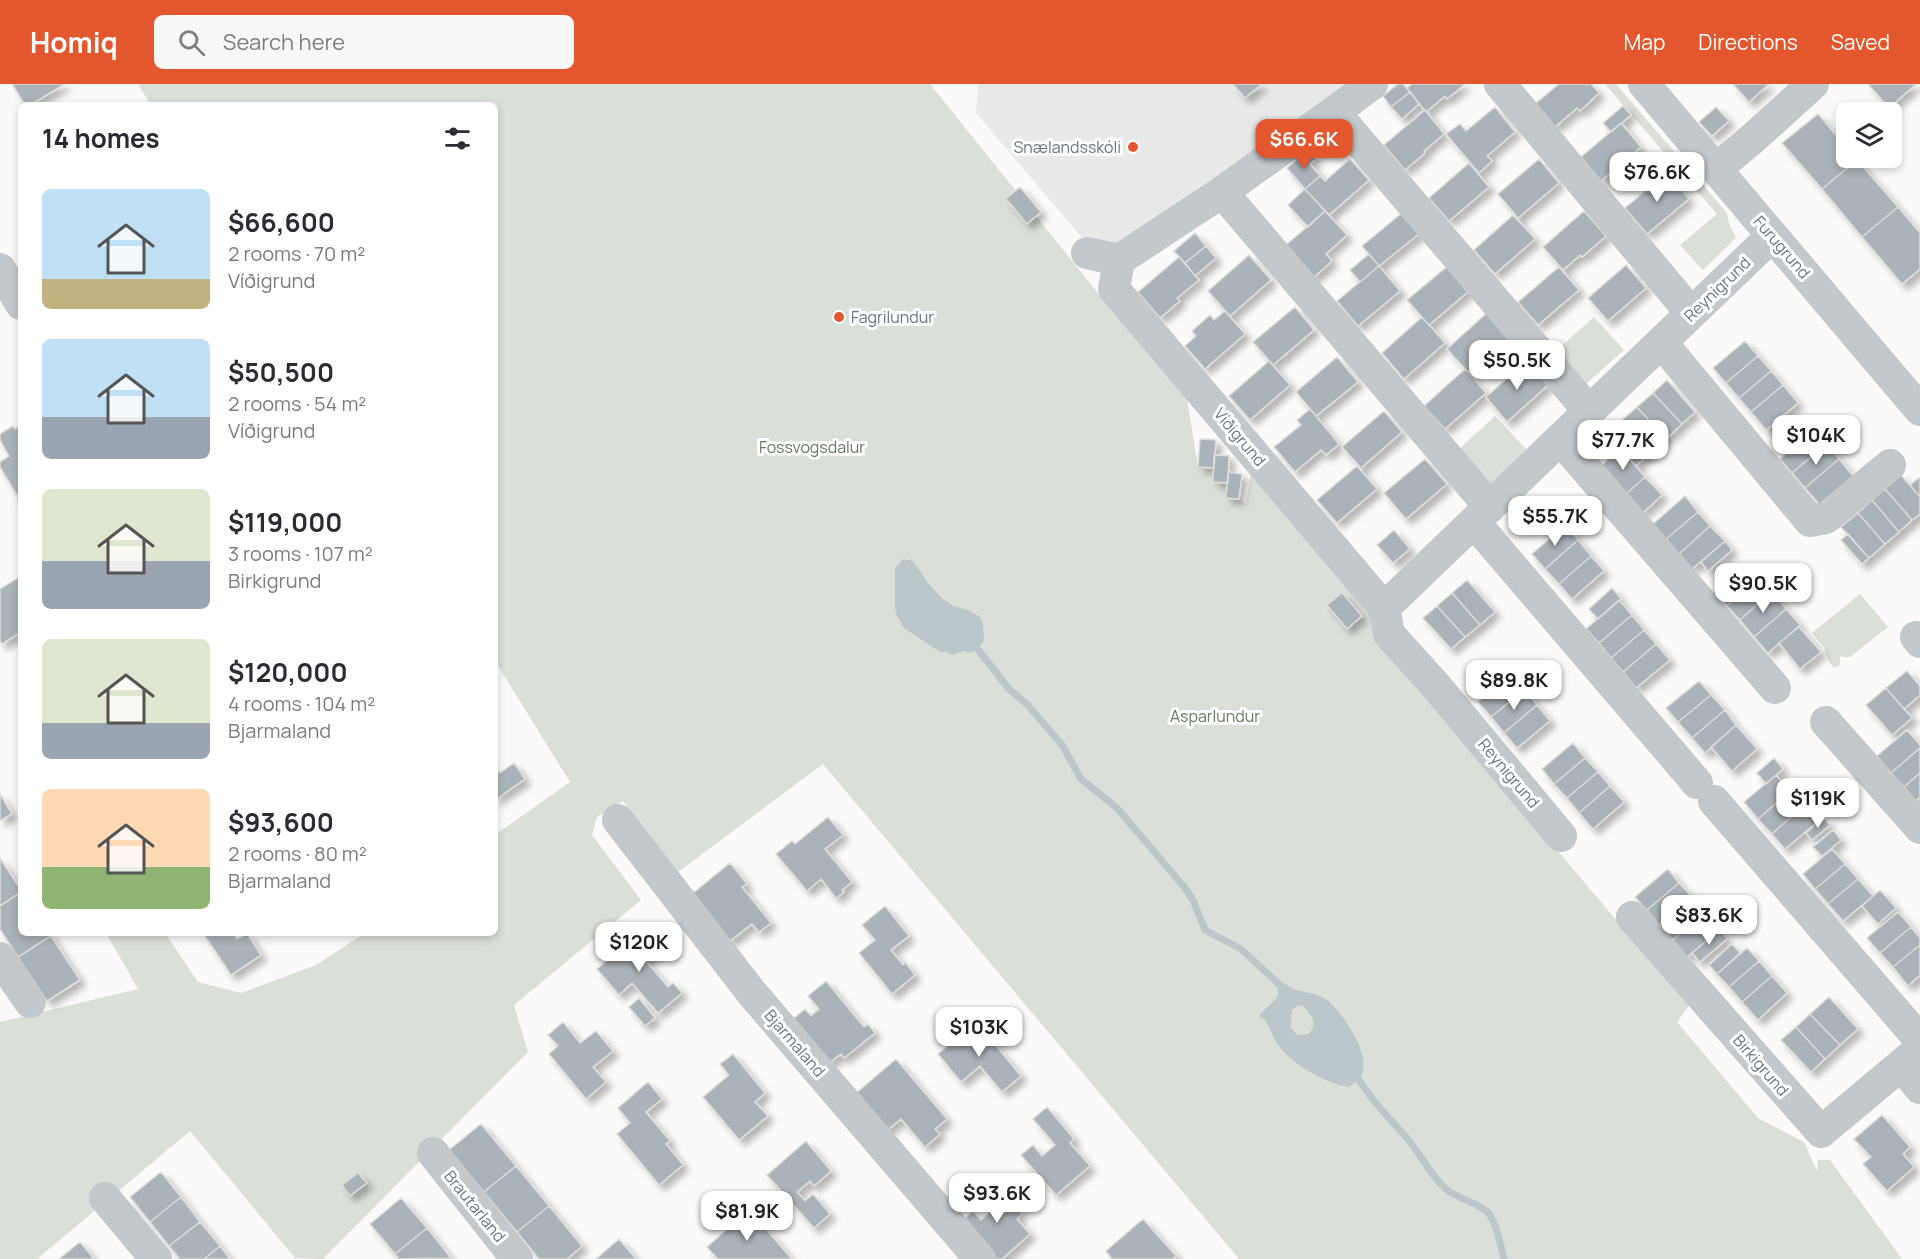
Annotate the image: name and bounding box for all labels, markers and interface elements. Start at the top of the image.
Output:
search box [154,15,574,69]
text: Homiq [30,23,118,61]
icon: search [175,26,208,59]
text: Search here [223,27,345,57]
text: Map [1624,28,1665,56]
text: Directions [1698,28,1798,56]
text: Saved [1831,28,1890,56]
map controls [1836,102,1902,168]
button: layers [1836,102,1902,168]
pin: $66.6K [1255,119,1353,170]
text: 14 homes [42,120,160,156]
icon: filters [441,122,474,155]
text: $66.6K [1270,125,1338,152]
place label: Snælandsskóli [1013,136,1121,158]
marker: Snælandsskóli [1126,140,1140,154]
pin: $76.6K [1608,152,1706,203]
text: $76.6K [1623,158,1691,185]
text: $66,600 [228,204,335,240]
street label: Furugrund [1749,211,1815,283]
icon: home [90,213,162,285]
text: 2 rooms · 70 m² [228,240,365,267]
street label: Reynigrund [1679,252,1755,326]
text: Víðigrund [228,267,315,294]
place label: Fagrilundur [851,306,934,328]
marker: Fagrilundur [832,310,846,324]
pin: $50.5K [1468,340,1566,391]
text: $50.5K [1483,346,1551,373]
text: $50,500 [228,354,334,390]
icon: home [90,363,162,435]
text: 2 rooms · 54 m² [228,390,366,417]
street label: Víðigrund [1209,403,1271,471]
pin: $104K [1774,415,1858,466]
text: Víðigrund [228,417,315,444]
pin: $77.7K [1574,420,1672,471]
text: $104K [1786,421,1846,448]
text: $77.7K [1591,426,1655,453]
park label: Fossvogsdalur [759,436,865,458]
pin: $55.7K [1506,496,1604,547]
text: $55.7K [1522,502,1588,529]
text: $119,000 [228,504,342,540]
icon: home [90,513,162,585]
text: 3 rooms · 107 m² [228,540,373,567]
pin: $90.5K [1714,563,1812,614]
text: Birkigrund [228,567,321,594]
text: $90.5K [1729,569,1797,596]
text: $120,000 [228,654,348,690]
pin: $89.8K [1465,660,1563,711]
icon: home [90,663,162,735]
text: $89.8K [1480,666,1548,693]
text: 4 rooms · 104 m² [228,690,375,717]
park label: Asparlundur [1170,705,1260,727]
text: Bjarmaland [228,717,331,744]
street label: Reynigrund [1473,734,1545,812]
pin: $119K [1776,778,1860,829]
text: $119K [1790,784,1846,811]
text: $93,600 [228,804,334,840]
icon: home [90,813,162,885]
text: 2 rooms · 80 m² [228,840,367,867]
text: Bjarmaland [228,867,331,894]
pin: $83.6K [1660,895,1758,946]
text: $83.6K [1675,901,1743,928]
pin: $120K [597,922,681,973]
text: $120K [609,928,669,955]
street label: Bjarmaland [760,1005,830,1081]
pin: $103K [937,1007,1021,1058]
text: $103K [949,1013,1009,1040]
street label: Birkigrund [1728,1030,1794,1100]
street label: Brautarland [439,1166,511,1246]
pin: $93.6K [948,1173,1046,1224]
text: $93.6K [963,1179,1031,1206]
pin: $81.9K [698,1191,796,1242]
text: $81.9K [715,1197,779,1224]

